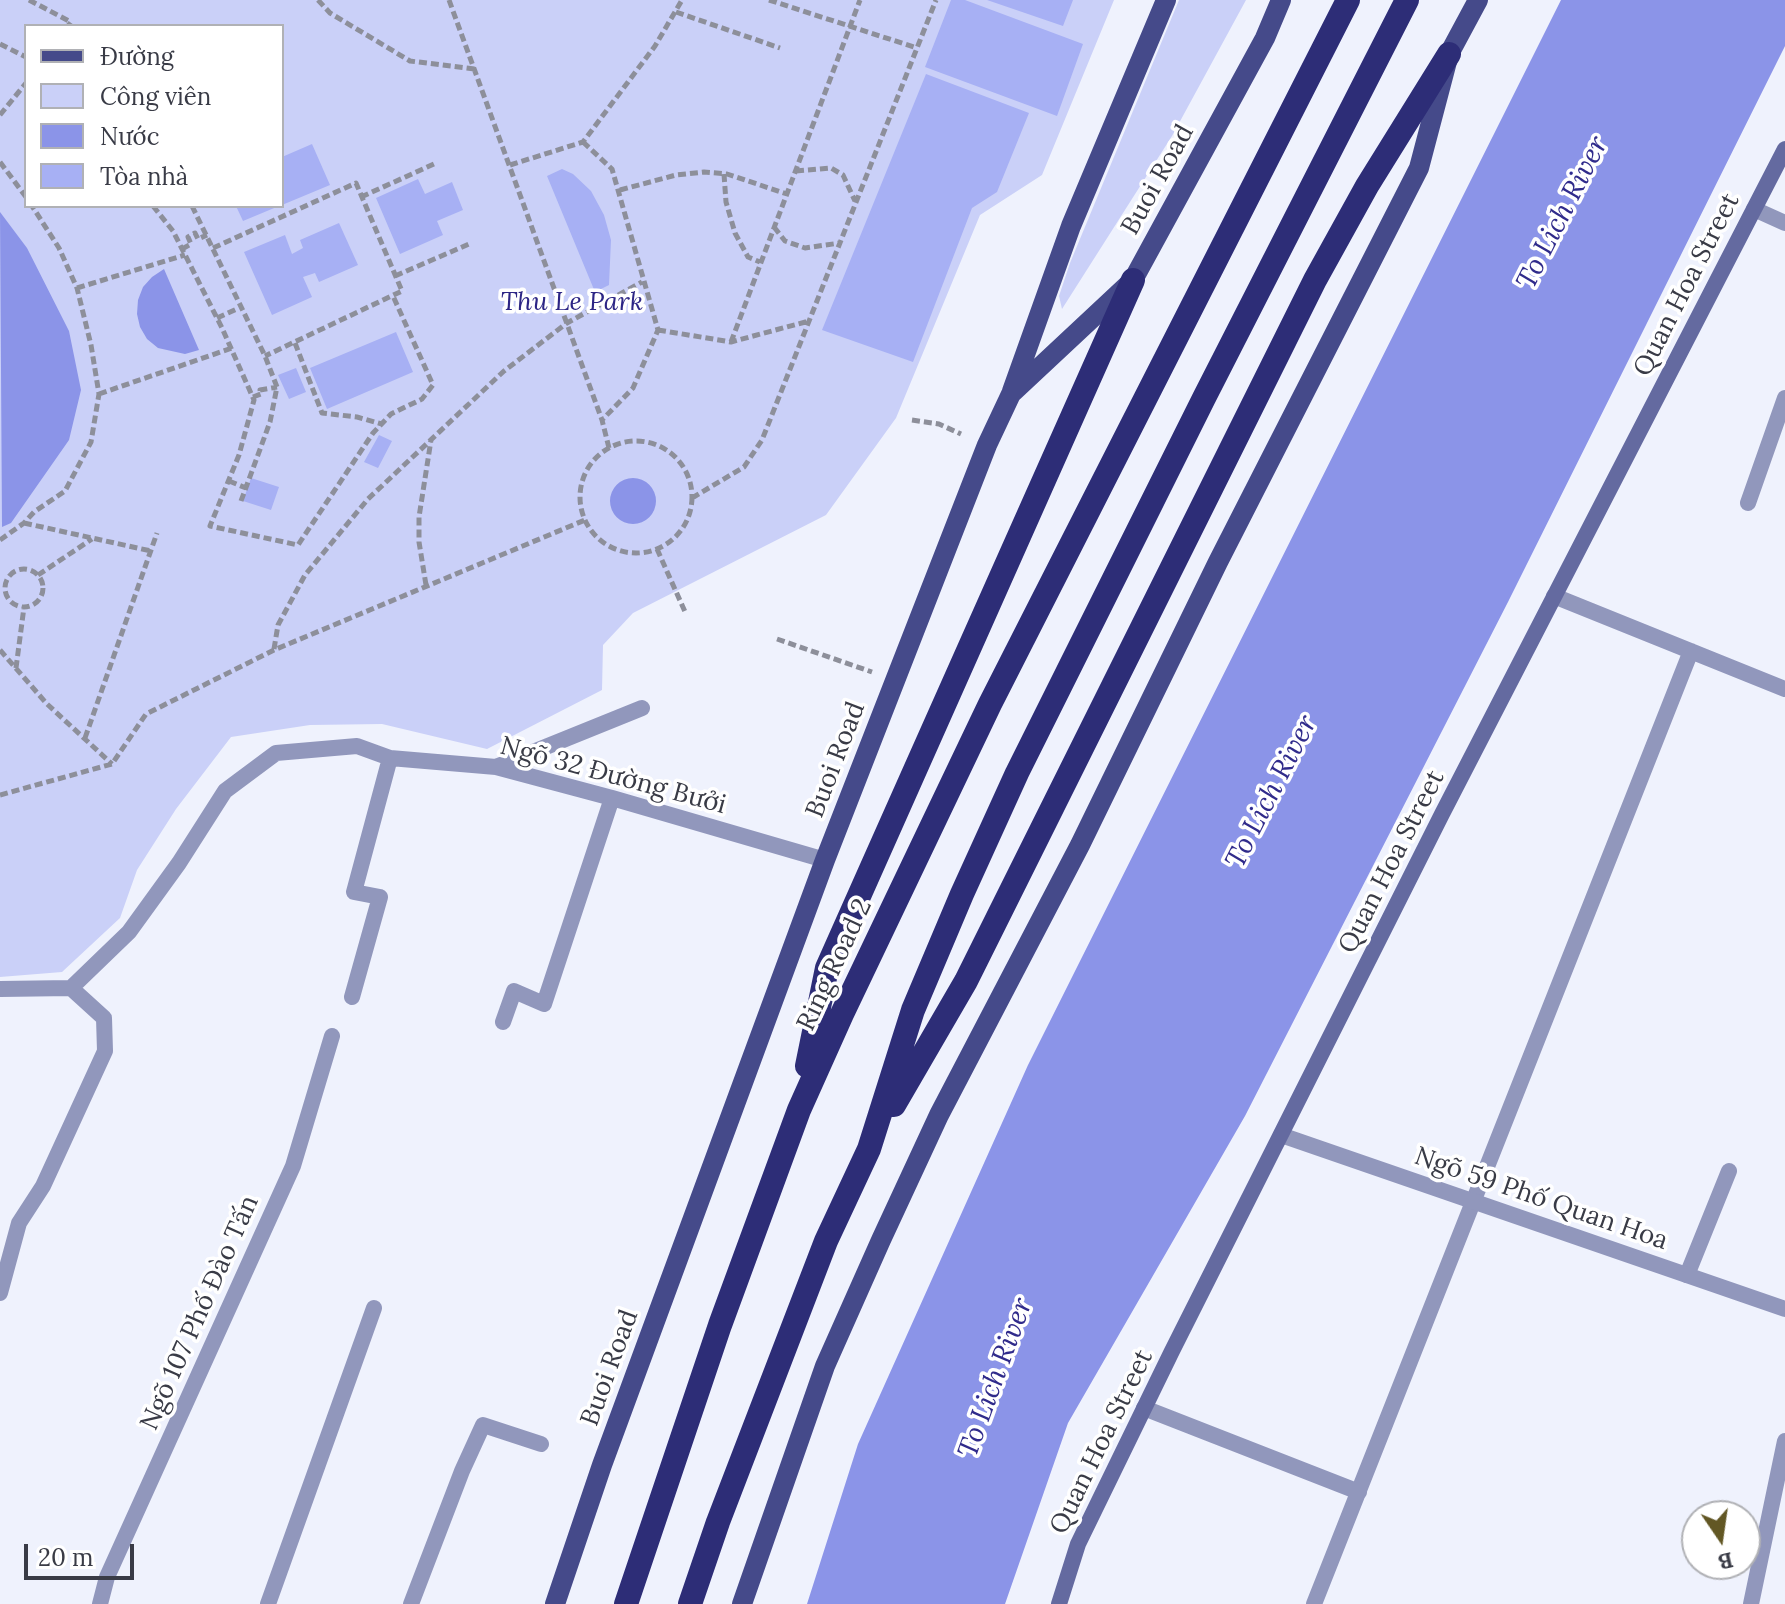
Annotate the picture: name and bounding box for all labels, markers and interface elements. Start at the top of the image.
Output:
legend [24,24,284,208]
text: Đường [100,41,174,72]
text: Công viên [100,81,211,112]
street label: Buoi Road [1115,119,1201,241]
text: Nước [100,121,159,152]
water label: To Lich River [1510,131,1616,295]
text: Tòa nhà [100,161,188,192]
street label: Quan Hoa Street [1627,188,1747,382]
park label: Thu Le Park [501,287,643,319]
street label: Buoi Road [800,698,872,822]
water label: To Lich River [1219,710,1325,874]
street label: Ngõ 32 Đường Bưởi [497,731,729,821]
street label: Quan Hoa Street [1332,765,1452,959]
street label: Ring Road 2 [791,894,879,1036]
street label: Ngõ 59 Phố Quan Hoa [1410,1141,1672,1257]
street label: Ngõ 107 Phố Đào Tấn [134,1191,266,1435]
water label: To Lich River [952,1294,1040,1462]
street label: Buoi Road [575,1306,645,1430]
street label: Quan Hoa Street [1044,1345,1160,1539]
north arrow [1681,1500,1761,1580]
scale bar [28,1528,138,1578]
text: 20 m [38,1542,94,1573]
text: B [1716,1546,1736,1577]

